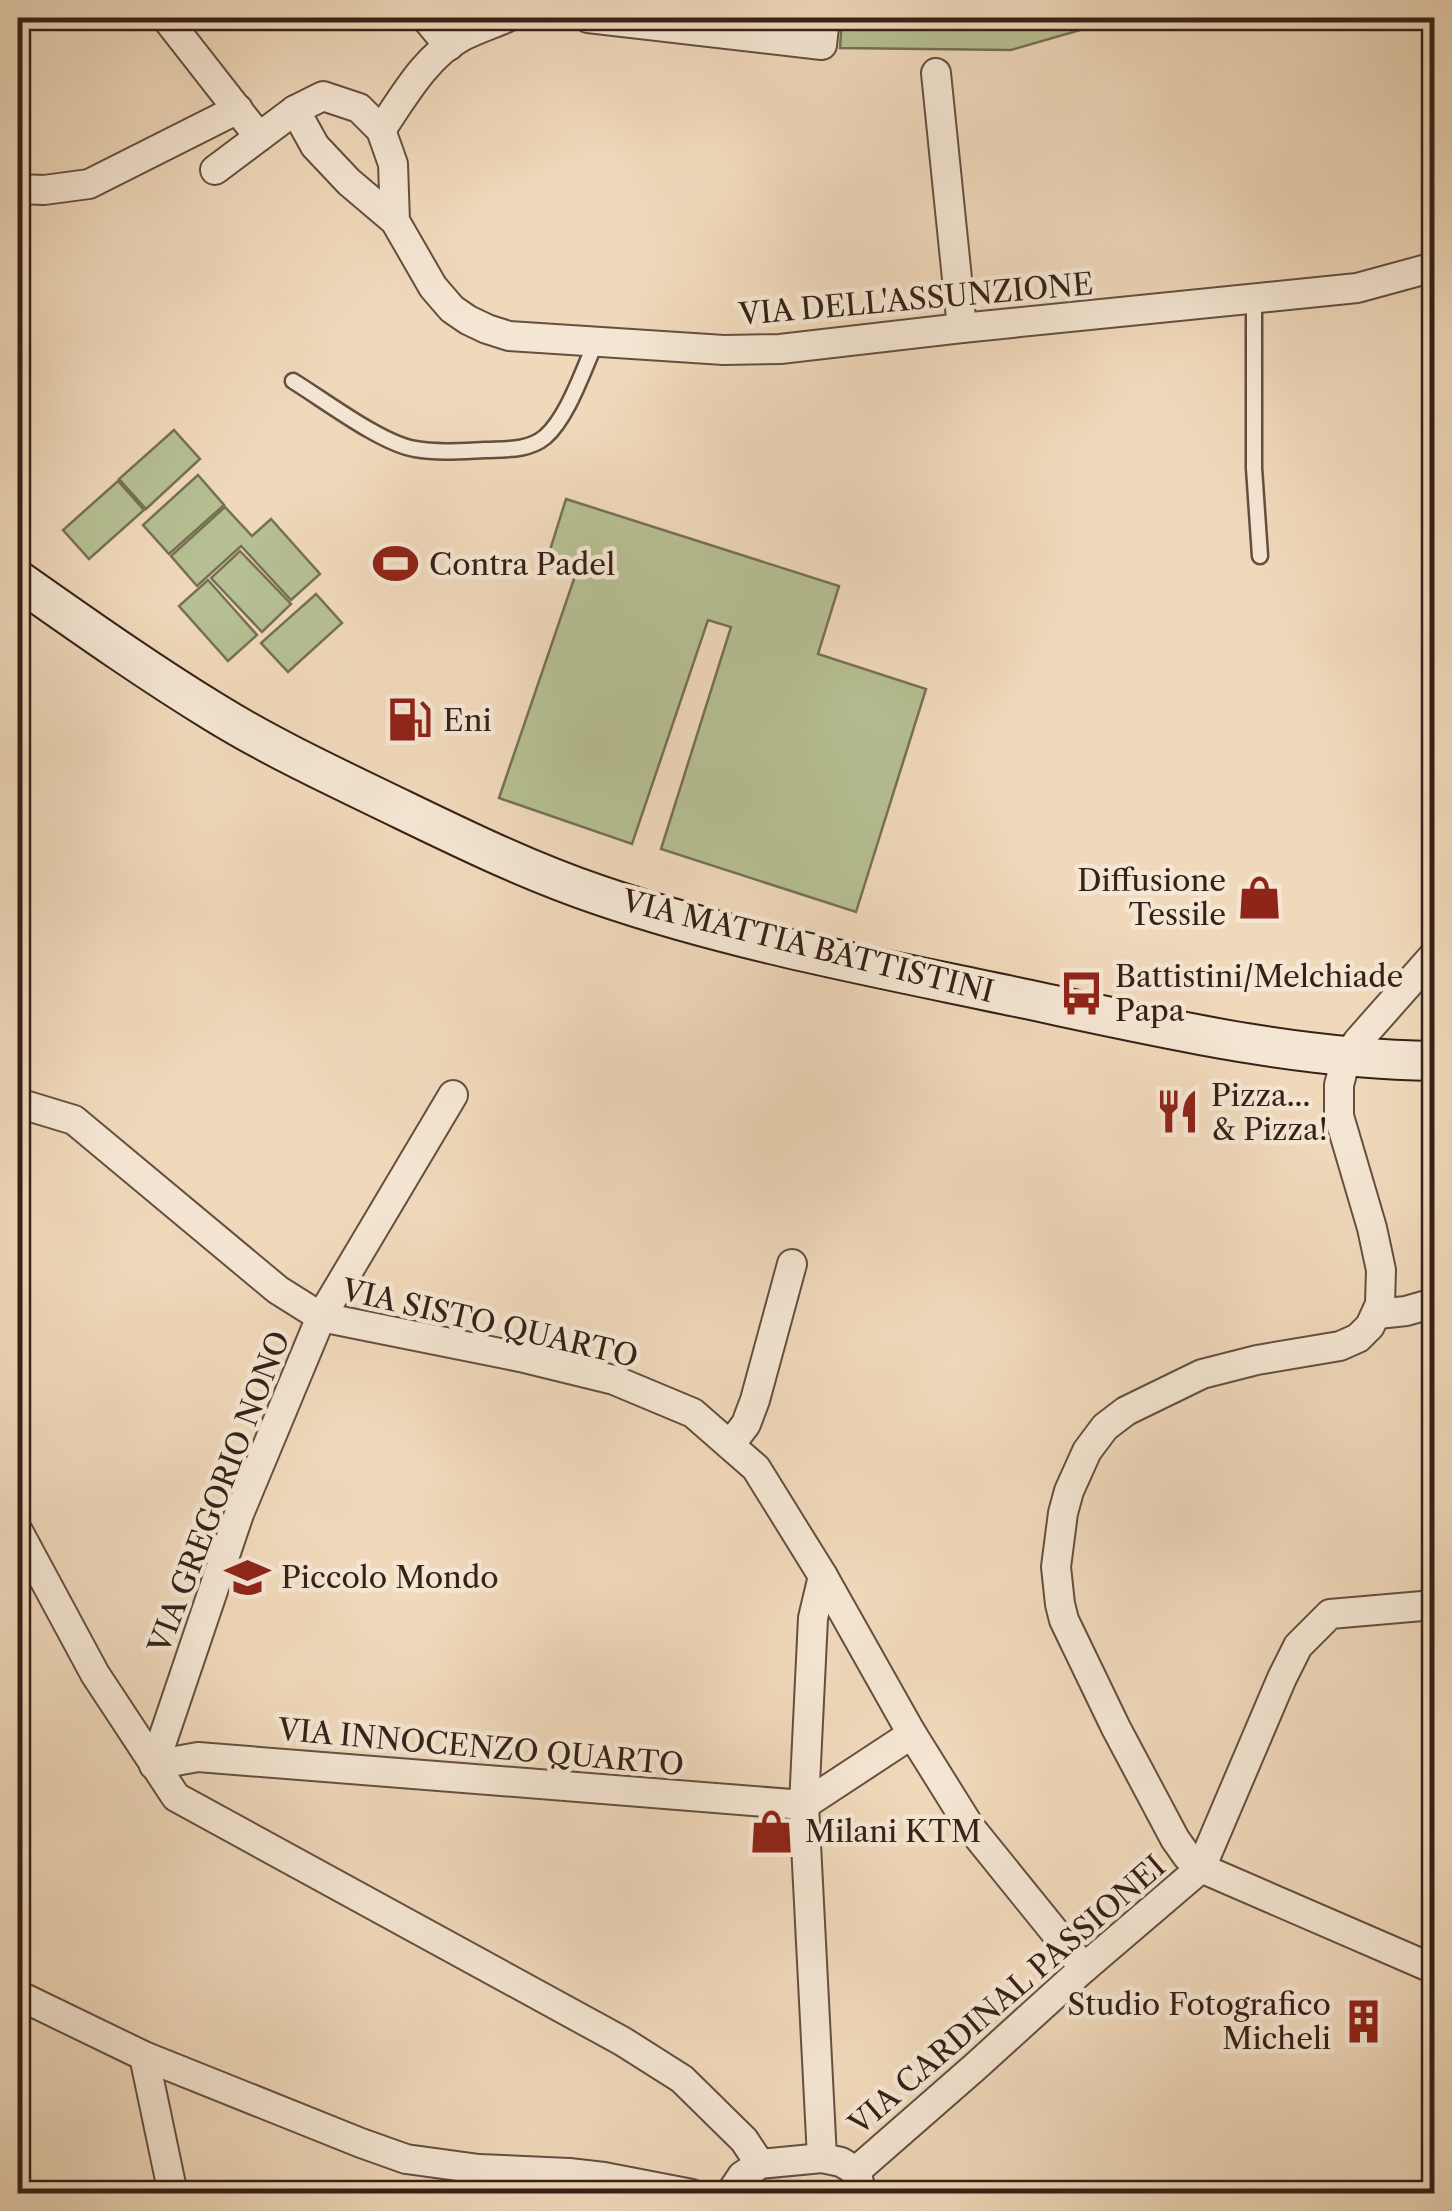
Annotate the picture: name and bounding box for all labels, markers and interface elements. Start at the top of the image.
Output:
street label: VIA DELL'ASSUNZIONE [736,265,1095,333]
sports icon: Contra Padel [372,540,420,588]
place label: Contra Padel [429,546,615,583]
fuel station icon: Eni [386,696,434,744]
place label: Eni [443,702,492,739]
place label: Diffusione Tessile [1077,862,1226,933]
shop icon: Diffusione Tessile [1235,873,1283,921]
street label: VIA MATTIA BATTISTINI [617,882,998,1010]
place label: Battistini/Melchiade Papa [1115,958,1403,1029]
bus stop icon: Battistini/Melchiade Papa [1058,969,1106,1017]
place label: Pizza... & Pizza! [1211,1077,1328,1148]
restaurant icon: Pizza... & Pizza! [1154,1088,1202,1136]
street label: VIA SISTO QUARTO [337,1271,642,1375]
street label: VIA GREGORIO NONO [140,1326,298,1659]
school or university icon: Piccolo Mondo [224,1553,272,1601]
place label: Piccolo Mondo [281,1559,499,1596]
street label: VIA INNOCENZO QUARTO [276,1711,685,1783]
shop icon: Milani KTM [748,1807,796,1855]
place label: Milani KTM [805,1813,981,1850]
street label: VIA CARDINAL PASSIONEI [841,1848,1173,2143]
place label: Studio Fotografico Micheli [1067,1986,1331,2057]
building icon: Studio Fotografico Micheli [1340,1997,1388,2045]

